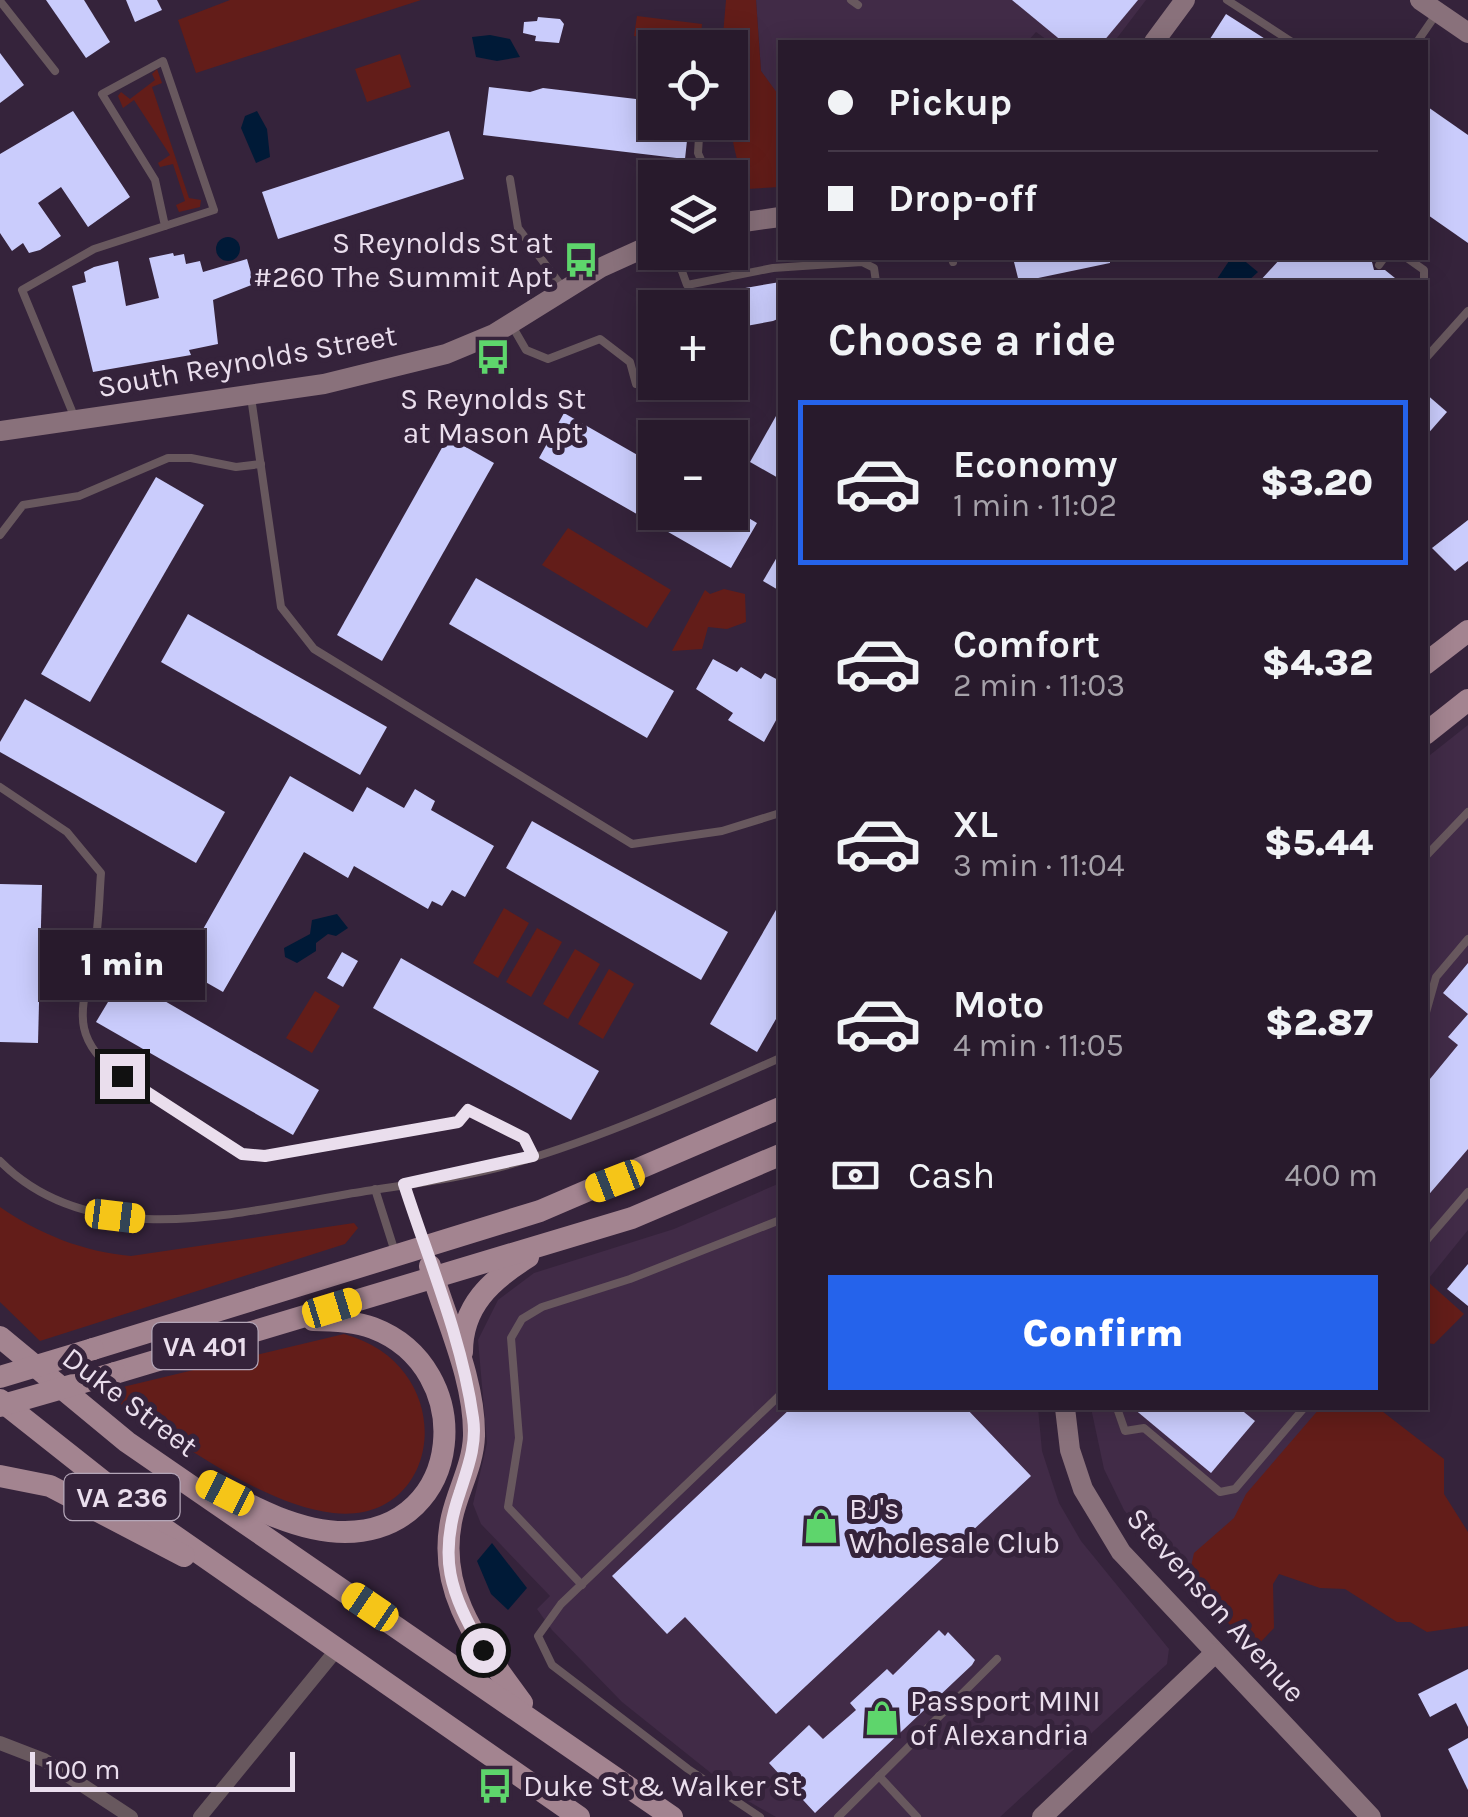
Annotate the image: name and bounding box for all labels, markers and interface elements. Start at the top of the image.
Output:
map controls [638,30,748,530]
button: locate [638,30,748,140]
text: Pickup [888,80,1012,125]
button: layers [638,160,748,270]
text: Drop-off [888,176,1037,221]
place label: S Reynolds St at #260 The Summit Apt [253,225,553,295]
bus stop icon: S Reynolds St at #260 The Summit Apt [562,241,600,279]
button: + [638,290,748,400]
text: Choose a ride [828,314,1116,366]
street label: South Reynolds Street [95,317,399,405]
bus stop icon: S Reynolds St at Mason Apt [474,338,512,376]
place label: S Reynolds St at Mason Apt [400,381,586,451]
button: − [638,420,748,530]
icon: car [833,438,923,528]
text: Economy [953,442,1117,487]
text: $3.20 [1260,460,1373,505]
text: 1 min · 11:02 [953,487,1117,524]
icon: car [833,618,923,708]
text: Comfort [953,622,1100,667]
text: $4.32 [1262,640,1373,685]
text: 2 min · 11:03 [953,667,1125,704]
icon: car [833,798,923,888]
text: XL [953,802,998,847]
text: $5.44 [1264,820,1373,865]
text: 3 min · 11:04 [953,847,1125,884]
callout: 1 min [39,931,204,1001]
text: 1 min [81,946,164,983]
icon: car [833,978,923,1068]
text: Moto [953,982,1044,1027]
text: $2.87 [1265,1000,1373,1045]
text: 4 min · 11:05 [953,1027,1124,1064]
route end [100,1054,145,1099]
icon: cash [828,1148,883,1203]
text: Cash [908,1153,995,1198]
car [582,1156,648,1206]
text: 400 m [1285,1157,1378,1194]
car [83,1197,147,1235]
button: Confirm [828,1275,1378,1390]
car [299,1285,365,1331]
road number: VA 401 [152,1323,258,1369]
street label: Duke Street [55,1340,205,1464]
car [191,1466,259,1520]
road number: VA 236 [64,1474,180,1520]
place label: BJ's Wholesale Club [849,1491,1060,1561]
street label: Stevenson Avenue [1119,1500,1313,1710]
shop icon: BJ's Wholesale Club [802,1507,840,1545]
car [337,1578,403,1636]
route start [461,1628,506,1673]
place label: Passport MINI of Alexandria [910,1683,1101,1753]
shop icon: Passport MINI of Alexandria [863,1699,901,1737]
scale bar [30,1747,295,1792]
text: 100 m [45,1753,120,1786]
bus stop icon: Duke St & Walker St [476,1767,514,1805]
place label: Duke St & Walker St [523,1768,802,1804]

